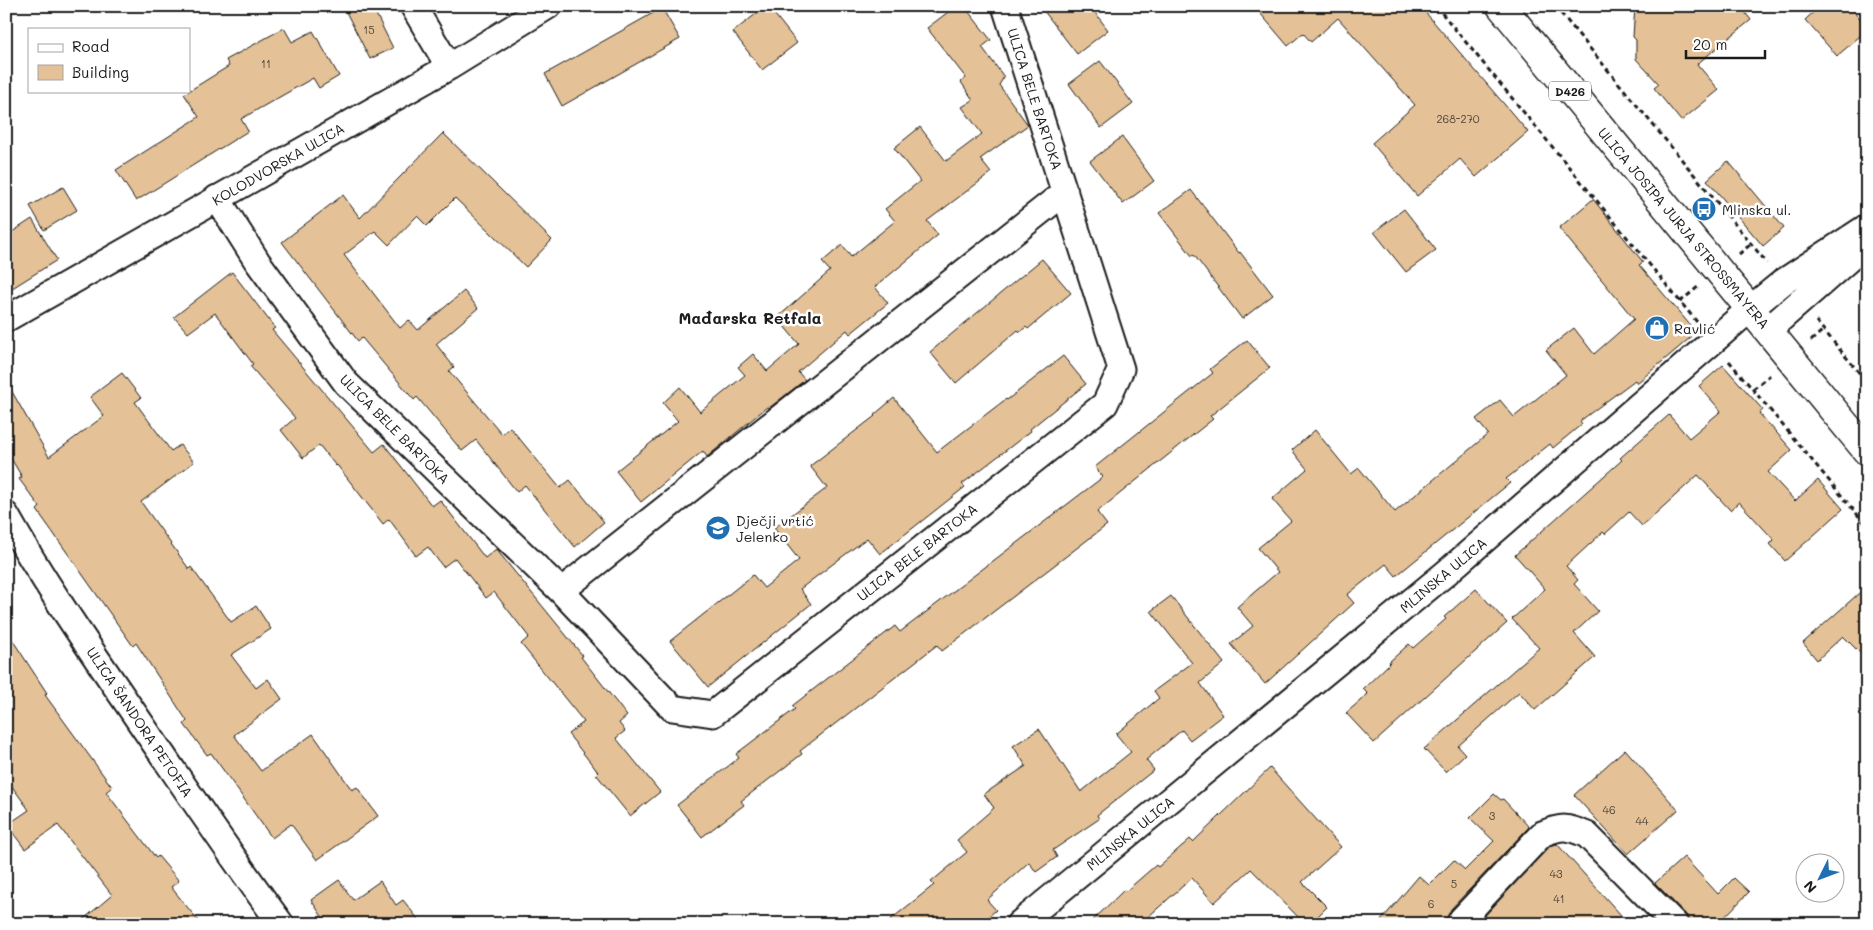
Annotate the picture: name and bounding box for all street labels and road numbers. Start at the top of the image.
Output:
street label: ULICA BELE BARTOKA [1003,26,1067,172]
road number: D426 [1549,82,1591,100]
street label: KOLODVORSKA ULICA [208,118,348,210]
street label: ULICA JOSIPA JURJA STROSSMAYERA [1594,123,1774,333]
street label: ULICA BELE BARTOKA [336,370,454,488]
street label: ULICA BELE BARTOKA [853,499,981,605]
street label: MLINSKA ULICA [1396,533,1490,617]
street label: ULICA ŠANDORA PETOFIA [83,643,197,801]
street label: MLINSKA ULICA [1082,792,1178,874]

